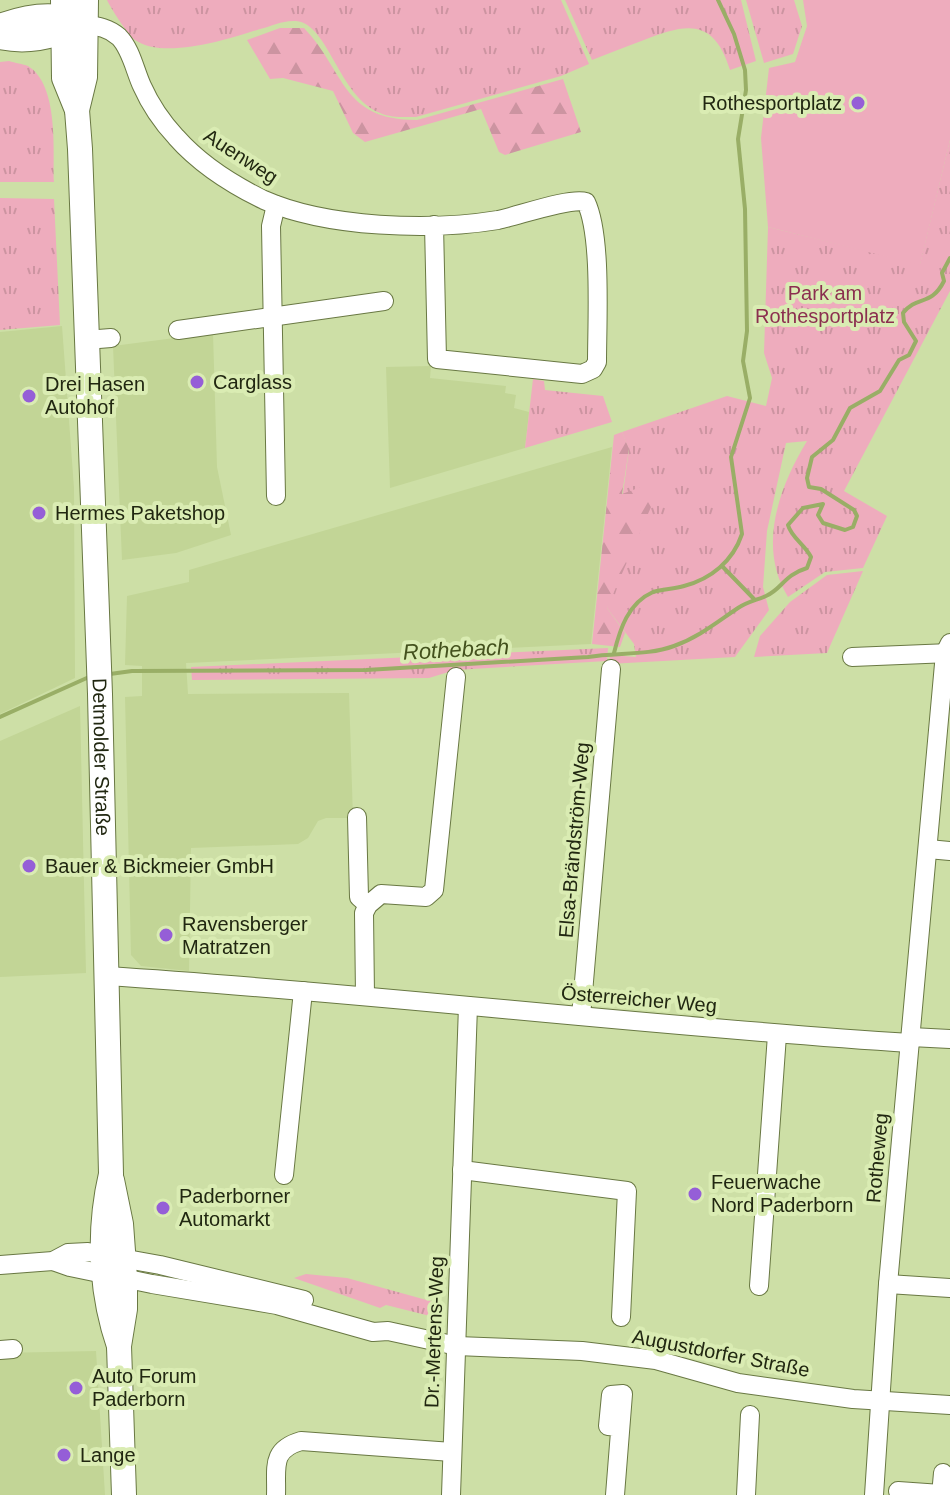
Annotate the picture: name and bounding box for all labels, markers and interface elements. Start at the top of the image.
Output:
place label: Rothesportplatz [702,92,842,114]
marker: Rothesportplatz [849,94,867,112]
street label: Auenweg [200,124,282,188]
park label: Park am Rothesportplatz [755,282,895,327]
place label: Carglass [213,371,292,393]
place label: Drei Hasen Autohof [45,373,145,418]
marker: Carglass [188,373,206,391]
marker: Drei Hasen Autohof [20,387,38,405]
place label: Hermes Paketshop [55,502,225,524]
marker: Hermes Paketshop [30,504,48,522]
water label: Rothebach [402,634,510,665]
street label: Detmolder Straße [88,678,114,836]
street label: Elsa-Brändström-Weg [554,741,594,939]
place label: Bauer & Bickmeier GmbH [45,855,274,877]
marker: Bauer & Bickmeier GmbH [20,857,38,875]
place label: Ravensberger Matratzen [182,913,308,958]
marker: Ravensberger Matratzen [157,926,175,944]
street label: Österreicher Weg [560,981,718,1017]
street label: Rotheweg [862,1112,892,1204]
place label: Feuerwache Nord Paderborn [711,1171,853,1216]
place label: Paderborner Automarkt [179,1185,291,1230]
marker: Feuerwache Nord Paderborn [686,1185,704,1203]
marker: Paderborner Automarkt [154,1199,172,1217]
street label: Dr.-Mertens-Weg [420,1256,448,1408]
street label: Augustdorfer Straße [631,1325,811,1381]
place label: Auto Forum Paderborn [92,1365,196,1410]
marker: Auto Forum Paderborn [67,1379,85,1397]
place label: Lange [80,1444,136,1466]
marker: Lange [55,1446,73,1464]

